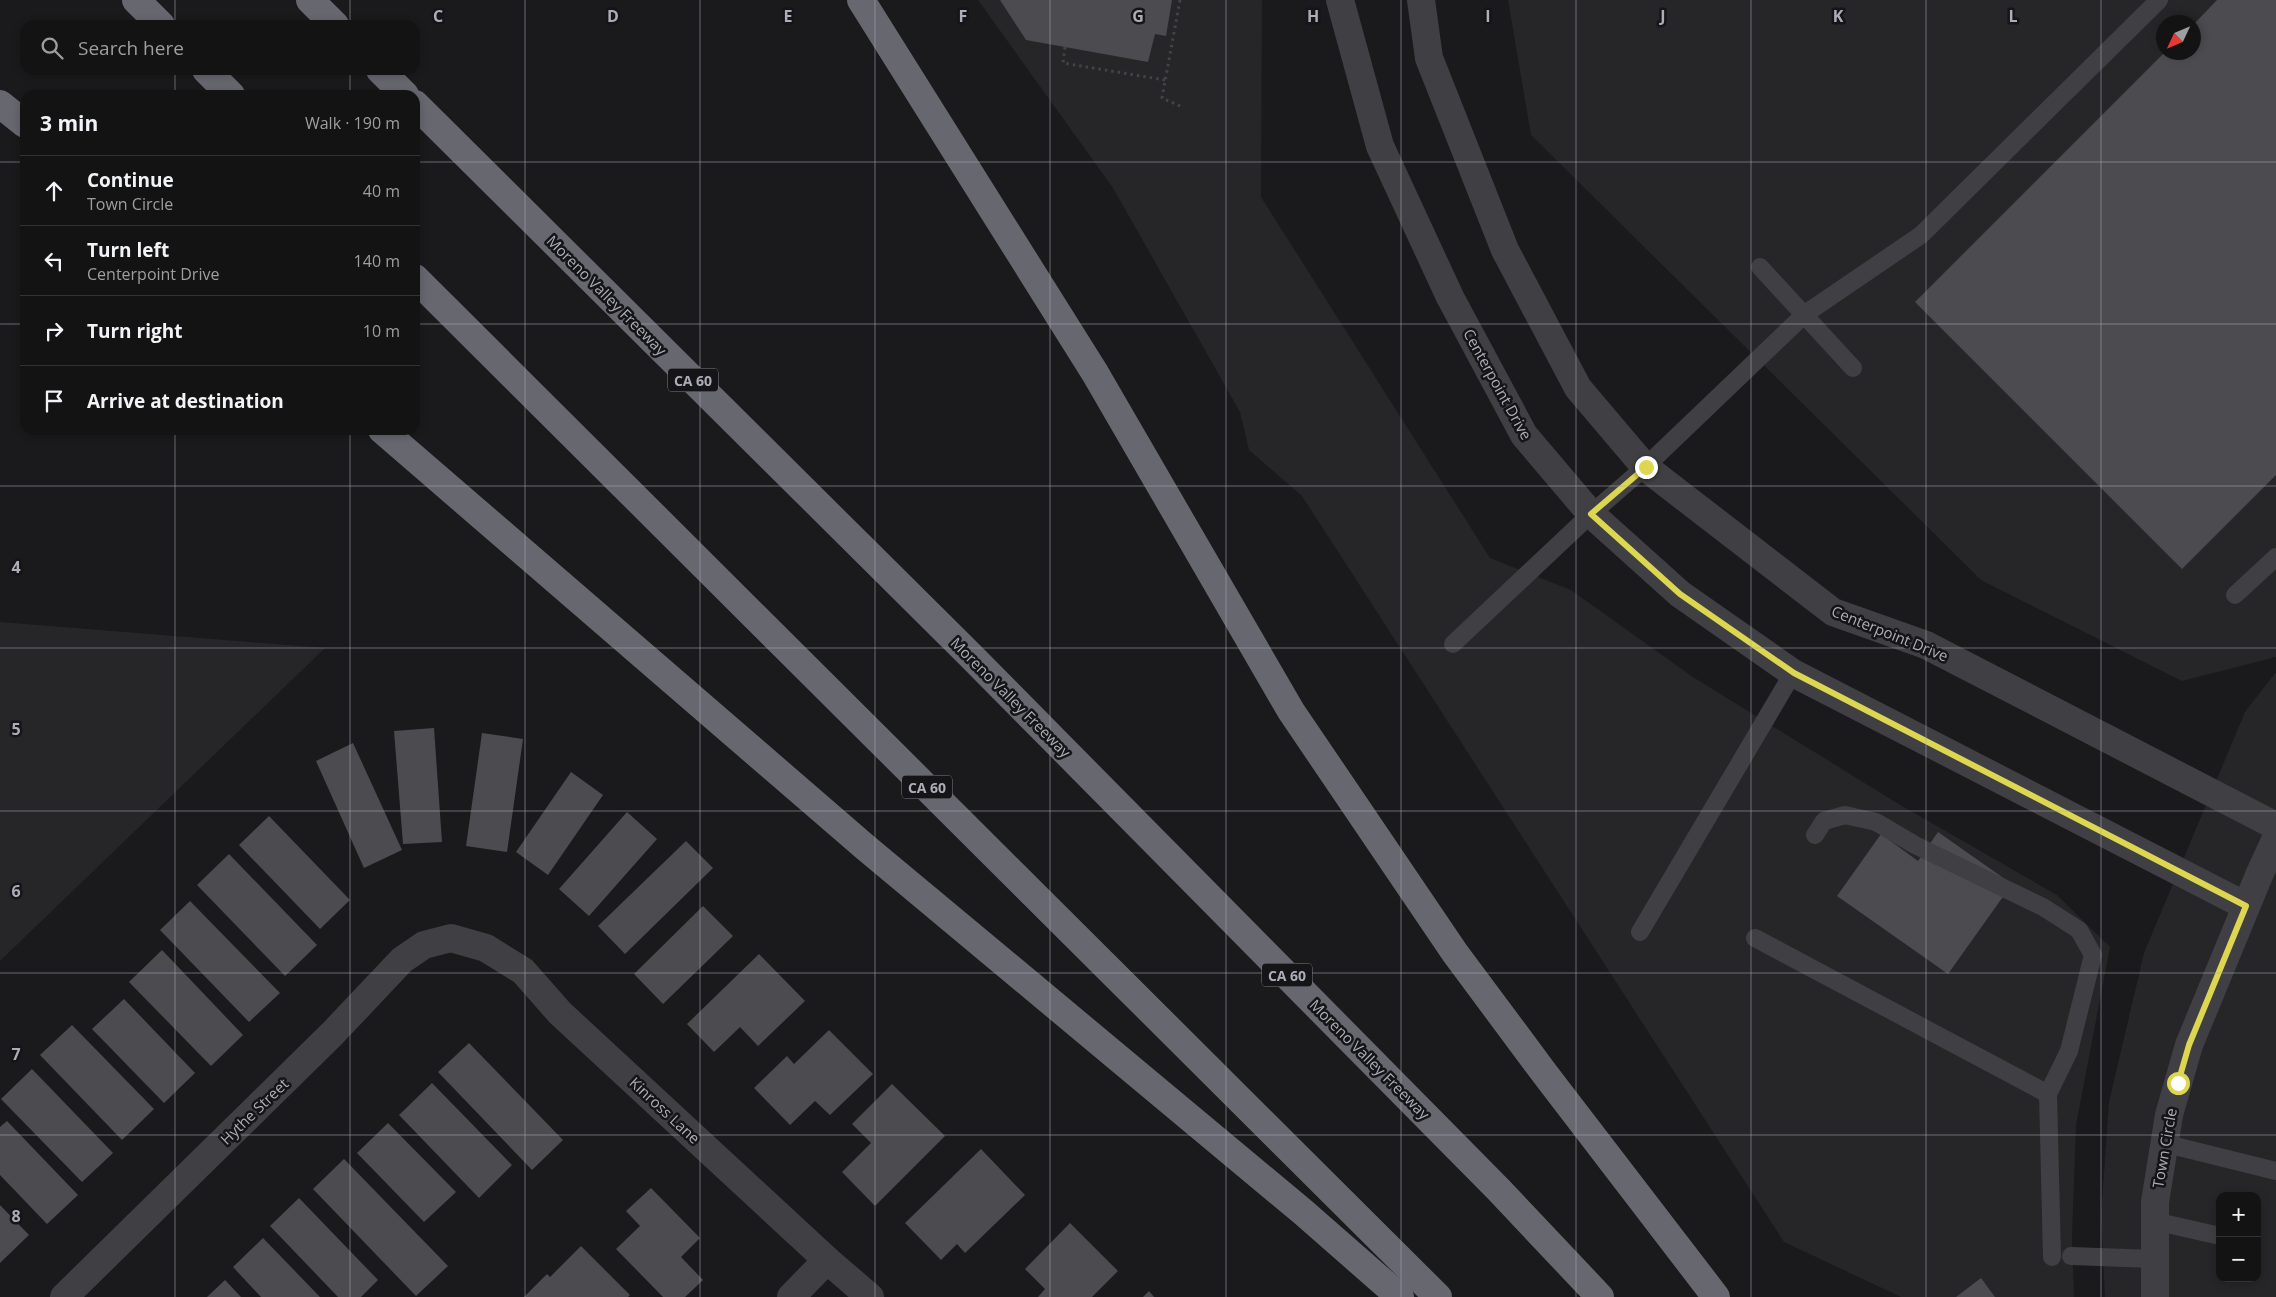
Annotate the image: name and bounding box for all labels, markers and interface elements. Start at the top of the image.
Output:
text: C [433,5,443,27]
text: D [607,5,619,27]
text: E [784,5,793,27]
text: F [959,5,967,27]
text: G [1132,5,1144,27]
text: H [1307,5,1319,27]
text: I [1485,5,1491,27]
text: J [1658,5,1666,27]
text: K [1833,5,1844,27]
text: L [2008,5,2018,27]
north arrow [2156,15,2201,60]
search box [20,20,420,75]
icon: search [38,34,66,62]
text: Search here [78,35,184,61]
text: 3 min [40,109,98,137]
text: Walk · 190 m [305,112,400,134]
text: Continue [87,167,174,193]
icon: ahead [40,177,68,205]
text: 40 m [363,180,400,202]
text: Town Circle [87,193,173,215]
street label: Moreno Valley Freeway [543,231,672,360]
text: Turn left [87,237,169,263]
icon: left [40,247,68,275]
text: 140 m [354,250,400,272]
text: Centerpoint Drive [87,263,219,285]
icon: right [40,317,68,345]
text: Turn right [87,318,182,344]
text: 10 m [363,320,400,342]
street label: Centerpoint Drive [1459,325,1537,443]
road number: CA 60 [668,368,718,392]
icon: arrive [40,387,68,415]
text: Arrive at destination [87,388,284,414]
route end [1635,456,1658,479]
text: 4 [11,556,21,578]
street label: Centerpoint Drive [1829,600,1951,666]
street label: Moreno Valley Freeway [947,633,1076,762]
text: 5 [11,718,21,740]
road number: CA 60 [902,776,952,799]
text: 6 [11,880,21,902]
road number: CA 60 [1262,964,1312,986]
street label: Moreno Valley Freeway [1306,995,1435,1124]
text: 7 [11,1043,21,1065]
street label: Kinross Lane [626,1072,704,1148]
route start [2167,1072,2190,1095]
street label: Hythe Street [216,1073,292,1149]
street label: Town Circle [2147,1106,2181,1190]
map controls [2216,1192,2261,1282]
button: + [2216,1192,2261,1237]
text: 8 [11,1205,21,1227]
button: − [2216,1237,2261,1282]

